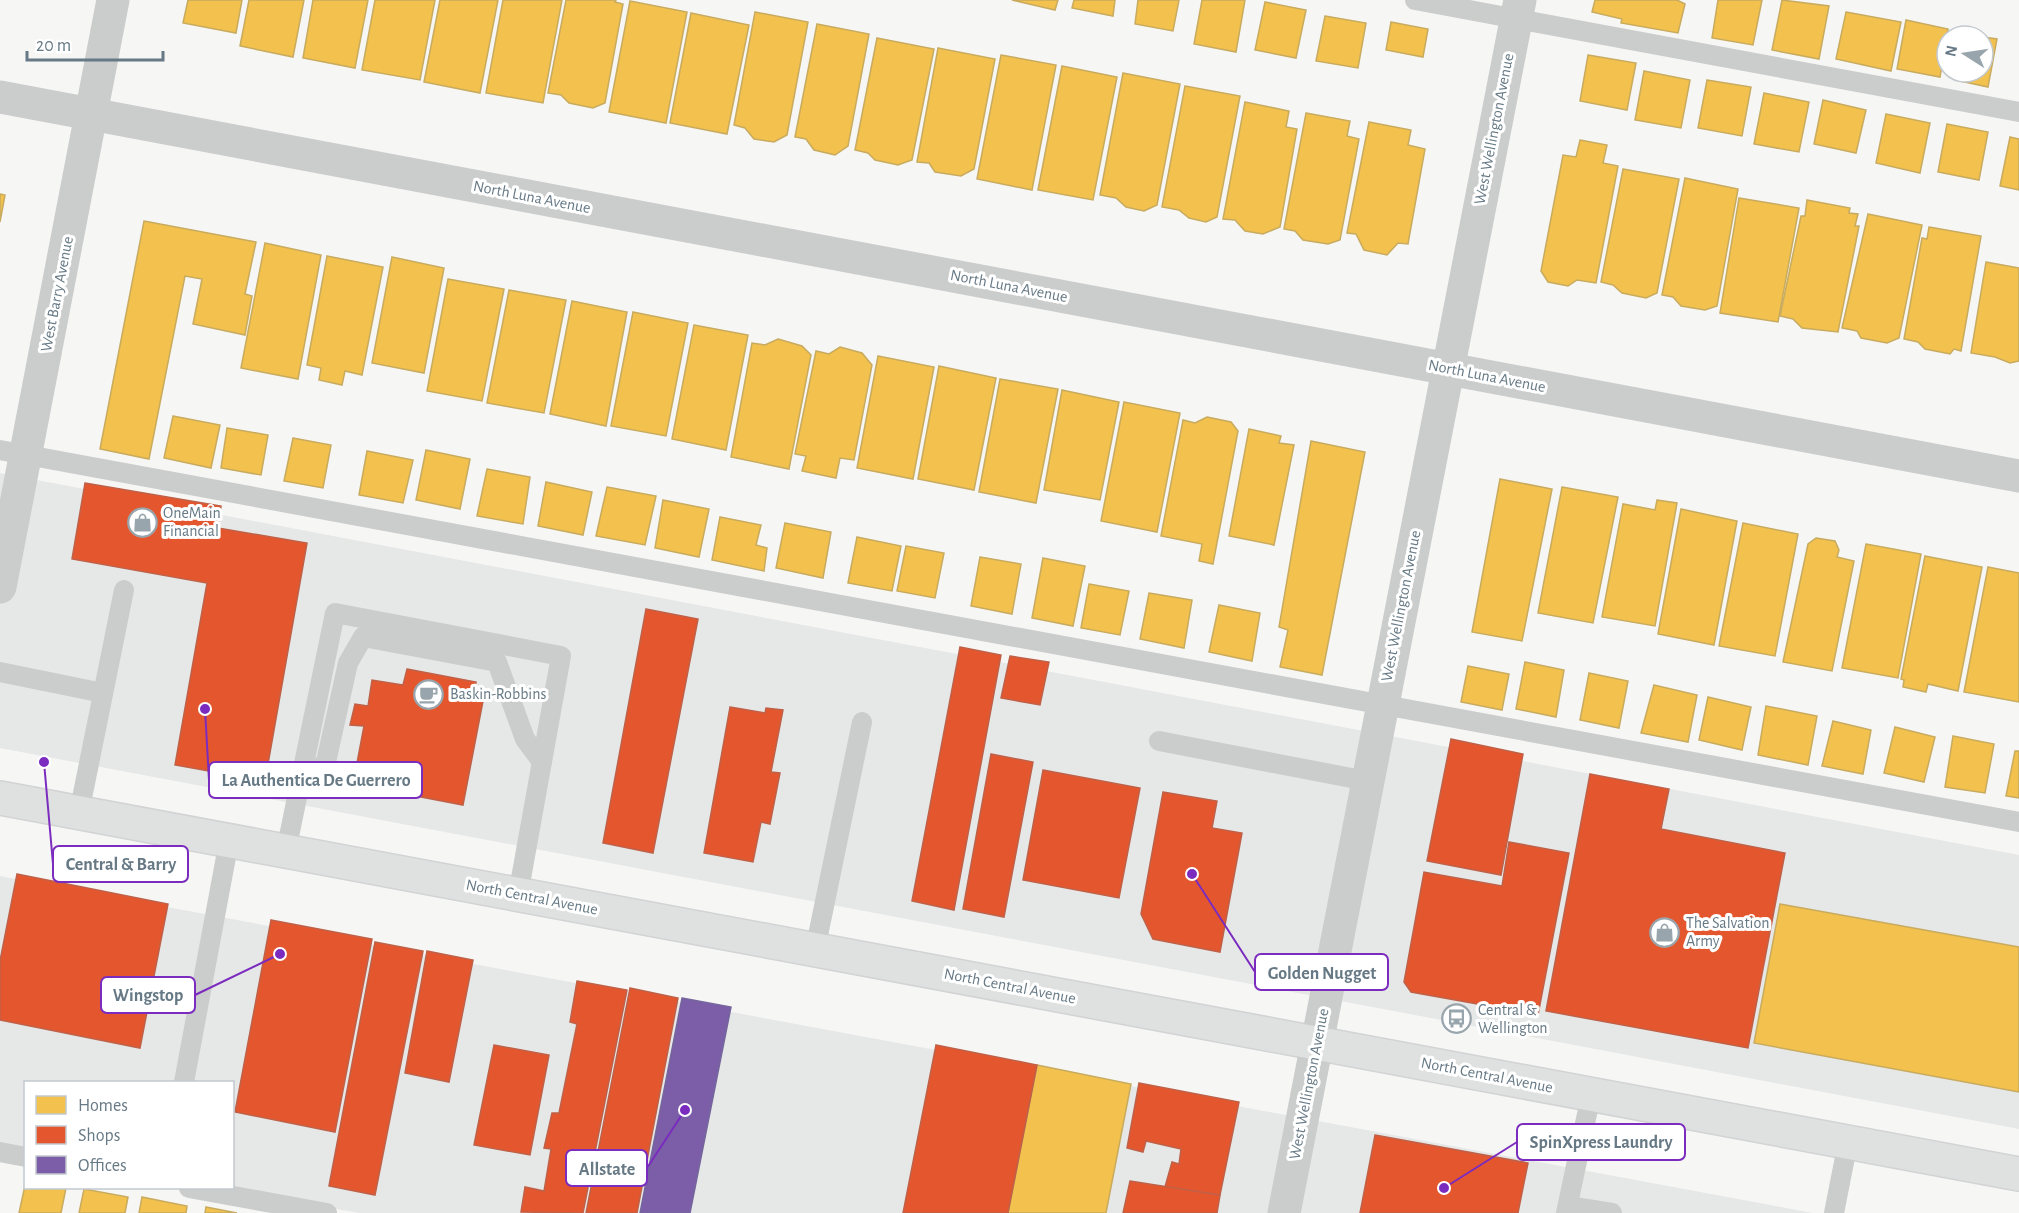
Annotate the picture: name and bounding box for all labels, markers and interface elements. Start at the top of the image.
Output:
scale bar [27,24,164,62]
north arrow [1935,24,1995,84]
text: 20 m [36,37,71,55]
text: N [1942,44,1960,58]
street label: West Wellington Avenue [1471,52,1517,206]
street label: North Luna Avenue [472,178,592,216]
street label: West Barry Avenue [38,235,77,353]
street label: North Luna Avenue [949,267,1069,305]
street label: North Luna Avenue [1427,357,1547,395]
place label: OneMain Financial [163,505,221,539]
shop icon: OneMain Financial [126,506,158,538]
street label: West Wellington Avenue [1378,529,1424,683]
cafe icon: Baskin-Robbins [413,678,445,710]
place label: Baskin-Robbins [450,686,546,702]
callout: La Authentica De Guerrero [209,762,422,798]
text: La Authentica De Guerrero [221,772,411,790]
callout: Central & Barry [53,846,188,882]
text: Central & Barry [66,856,177,874]
street label: North Central Avenue [465,876,599,918]
place label: The Salvation Army [1686,915,1769,950]
shop icon: The Salvation Army [1649,916,1681,948]
callout: Golden Nugget [1255,954,1388,990]
street label: North Central Avenue [943,965,1077,1007]
text: Golden Nugget [1268,965,1376,983]
callout: Wingstop [101,977,195,1013]
text: Wingstop [113,987,183,1005]
place label: Central & Wellington [1478,1002,1548,1036]
bus stop icon: Central & Wellington [1441,1003,1473,1035]
street label: West Wellington Avenue [1286,1007,1332,1161]
street label: North Central Avenue [1420,1054,1554,1096]
legend [24,1081,234,1189]
text: Homes [78,1097,128,1115]
callout: SpinXpress Laundry [1517,1124,1685,1160]
text: Shops [78,1127,120,1145]
text: SpinXpress Laundry [1529,1134,1673,1152]
callout: Allstate [566,1150,647,1186]
text: Offices [78,1157,127,1175]
text: Allstate [579,1161,635,1179]

